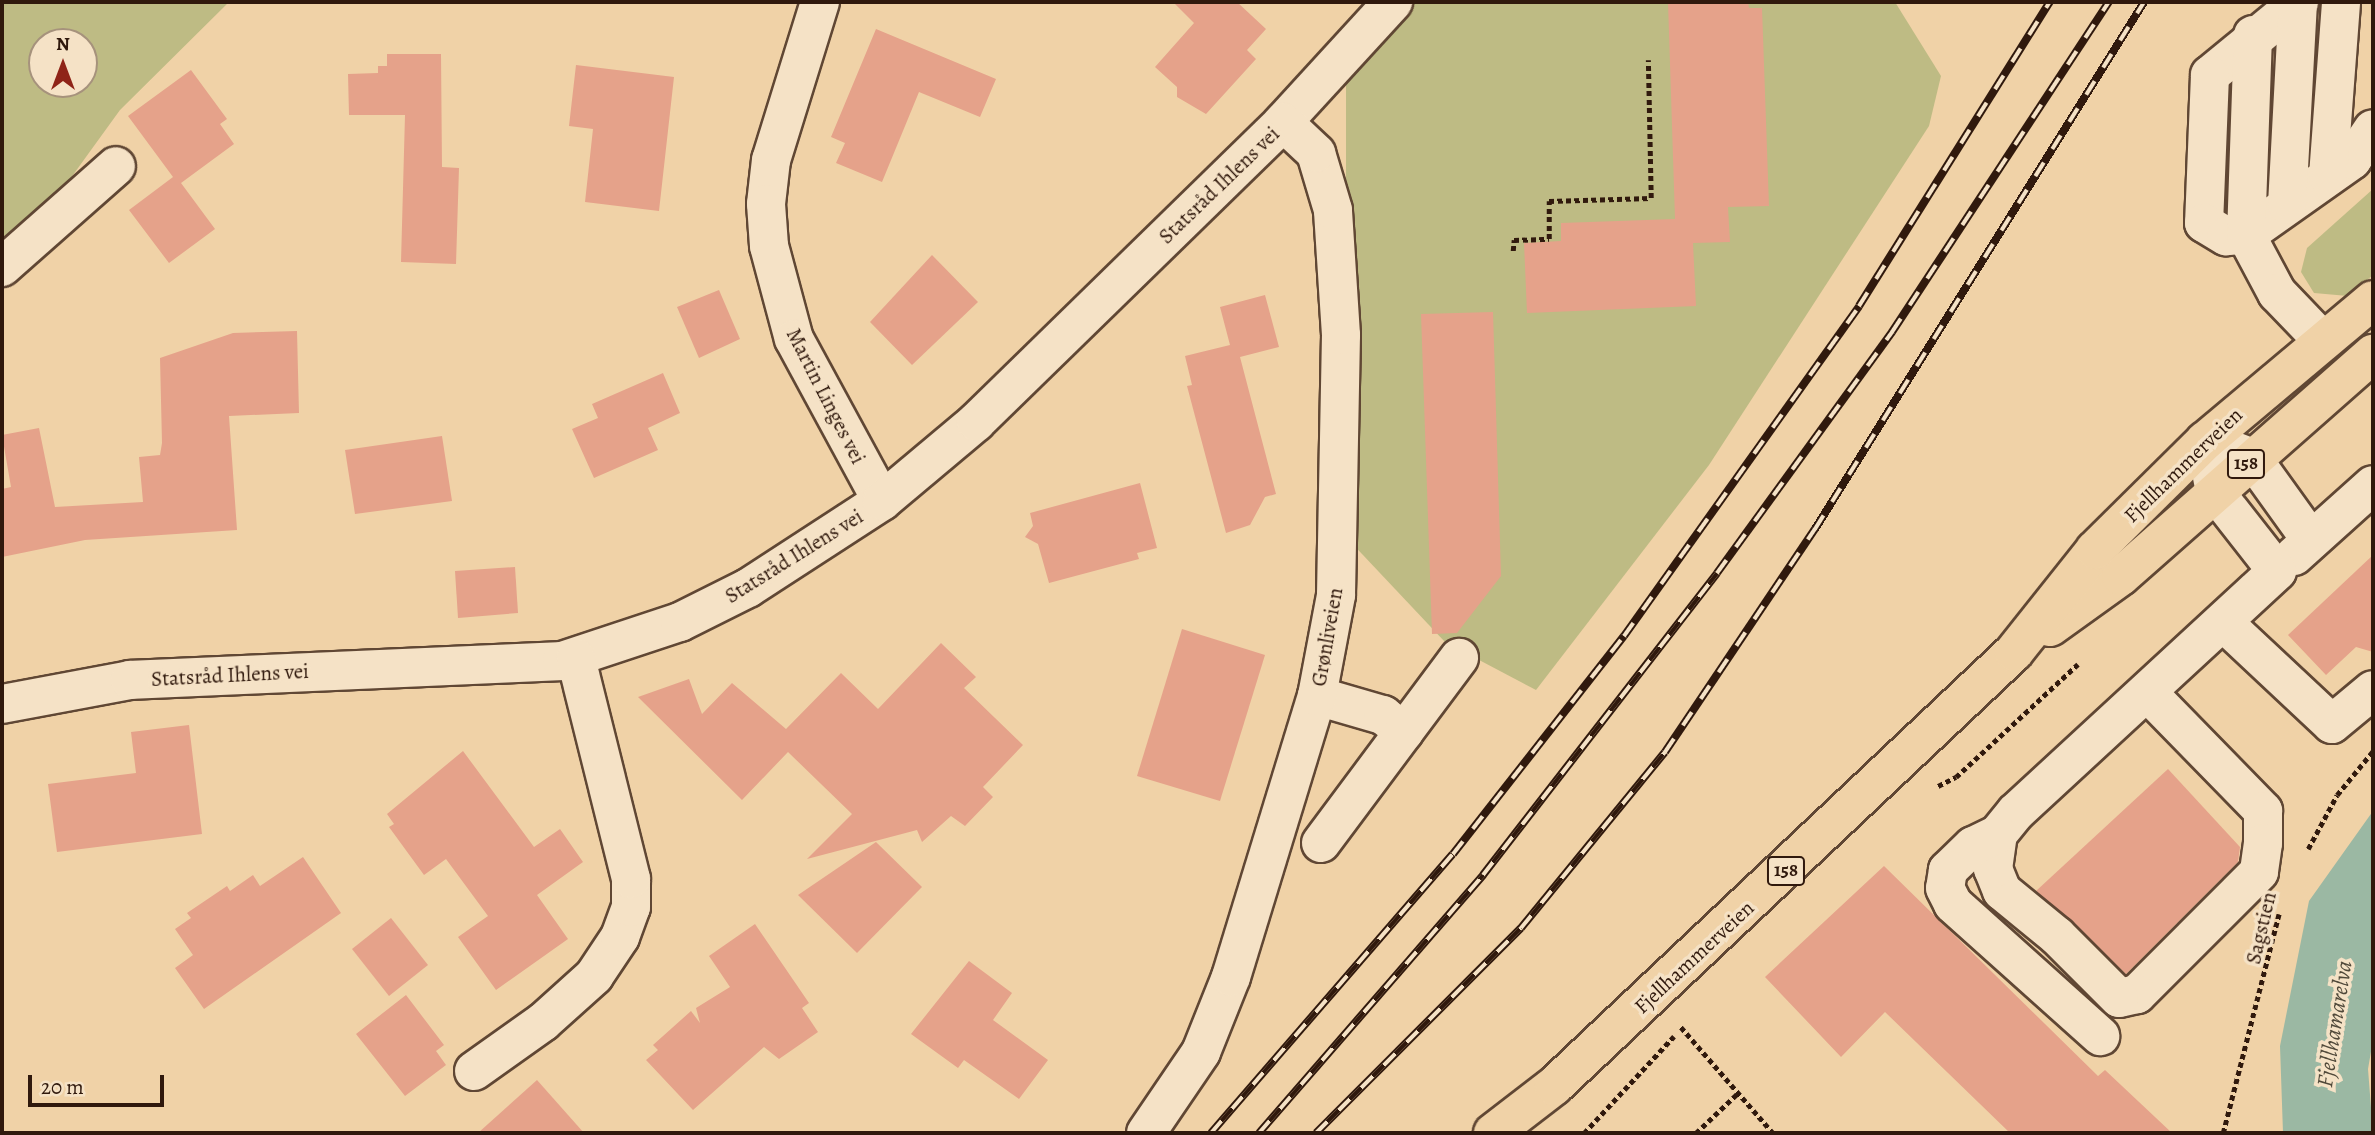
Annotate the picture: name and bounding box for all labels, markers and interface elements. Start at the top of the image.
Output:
north arrow [28,28,98,98]
text: N [56,31,70,57]
street label: Statsråd Ihlens vei [1153,121,1285,249]
street label: Martin Linges vei [781,324,871,468]
street label: Fjellhammerveien [2119,402,2247,528]
road number: 158 [2227,449,2265,480]
street label: Statsråd Ihlens vei [720,503,868,609]
street label: Grønliveien [1306,586,1348,688]
street label: Statsråd Ihlens vei [150,658,310,692]
road number: 158 [1767,856,1805,886]
street label: Sagstien [2240,889,2282,967]
street label: Fjellhammerveien [1629,895,1759,1019]
water label: Fjellhamarelva [2311,959,2359,1089]
scale bar [32,1062,168,1106]
text: 20 m [41,1073,84,1101]

